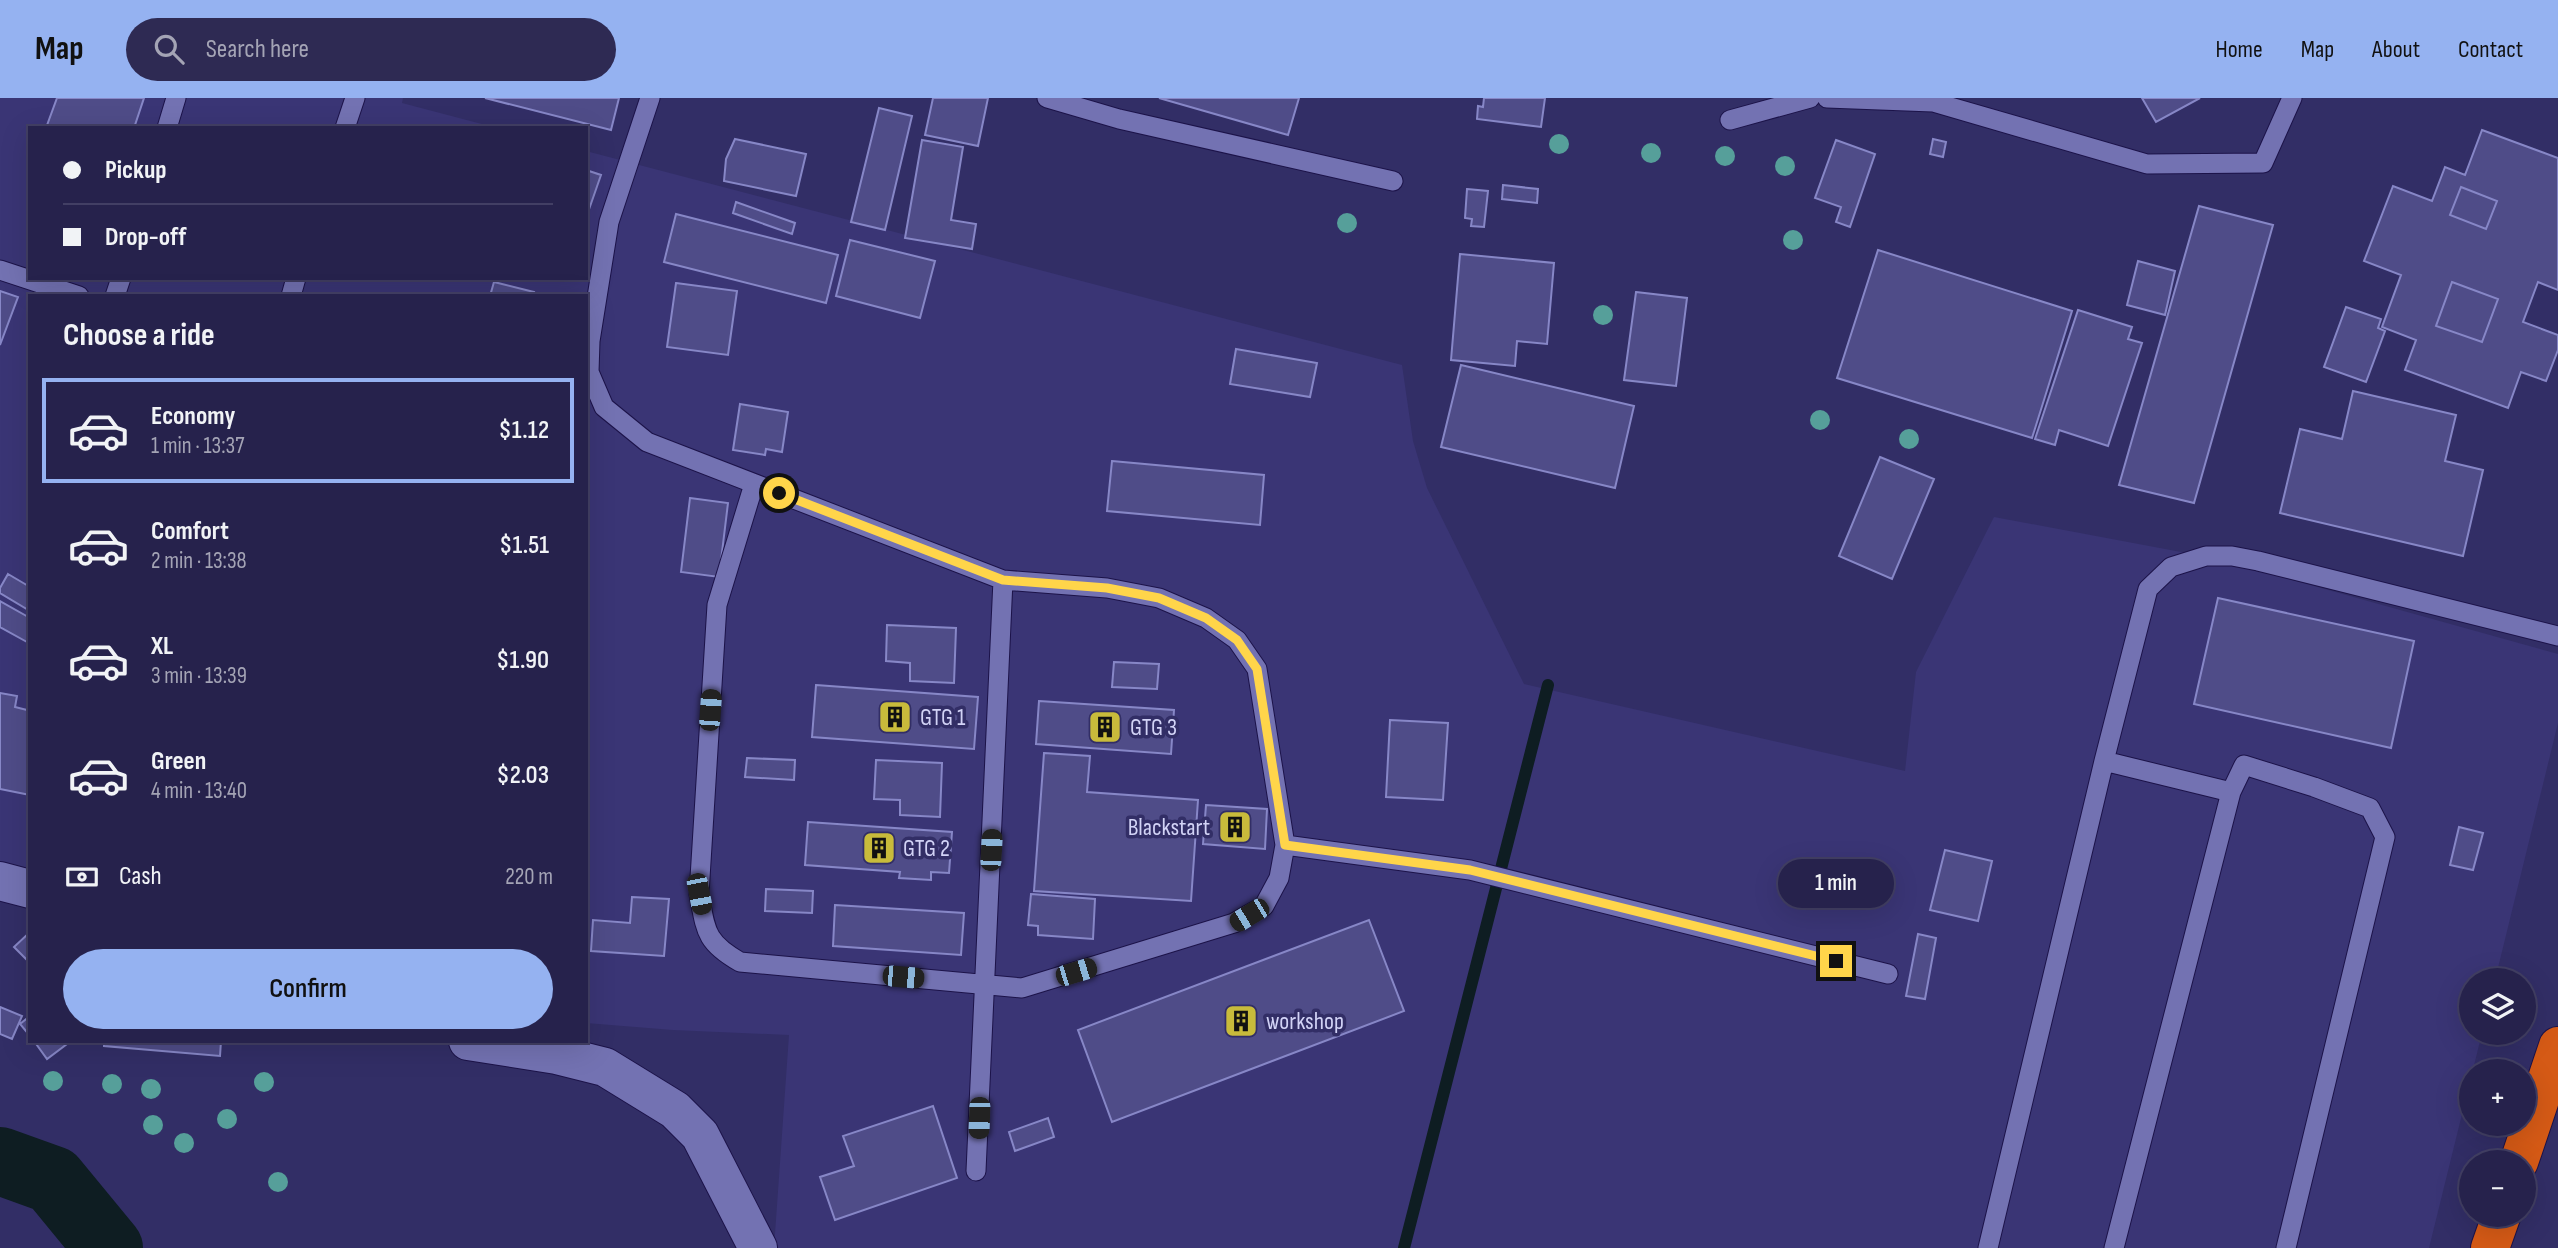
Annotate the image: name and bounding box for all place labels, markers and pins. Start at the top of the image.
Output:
building icon: GTG 1 [876,698,914,736]
place label: GTG 1 [920,703,966,732]
building icon: GTG 3 [1086,708,1124,746]
place label: GTG 3 [1130,713,1177,742]
building icon: Blackstart [1216,808,1254,846]
place label: Blackstart [1128,813,1210,842]
building icon: GTG 2 [860,829,898,867]
place label: GTG 2 [903,834,950,863]
building icon: workshop [1222,1002,1260,1040]
place label: workshop [1266,1007,1344,1036]

